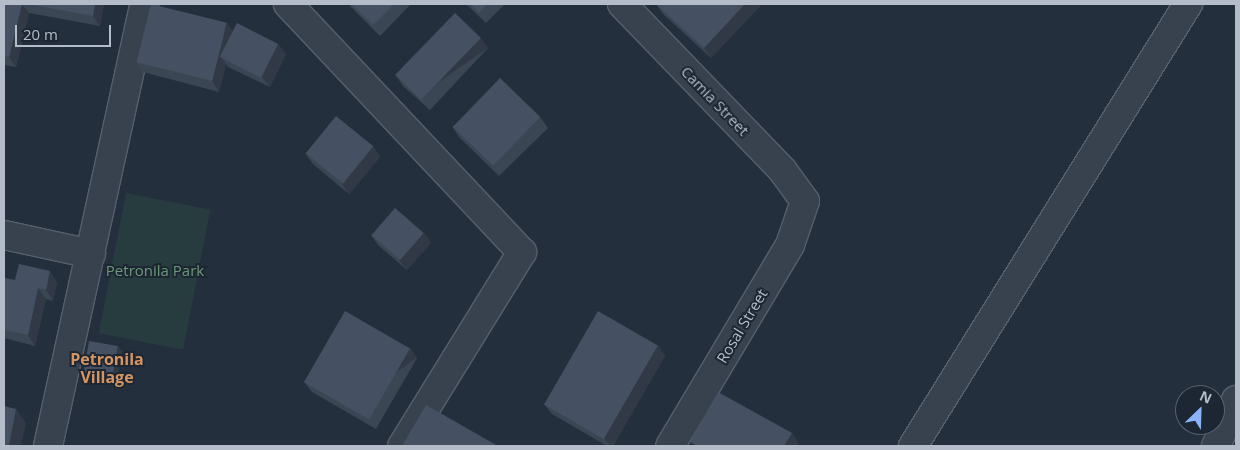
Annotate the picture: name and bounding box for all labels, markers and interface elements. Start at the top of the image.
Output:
scale bar [18,15,114,47]
text: 20 m [23,24,58,44]
street label: Camia Street [677,63,753,139]
park label: Petronila Park [106,262,204,280]
street label: Rosal Street [713,286,771,366]
district label: Petronila Village [70,349,144,387]
north arrow [1175,385,1225,435]
text: N [1197,386,1215,408]

